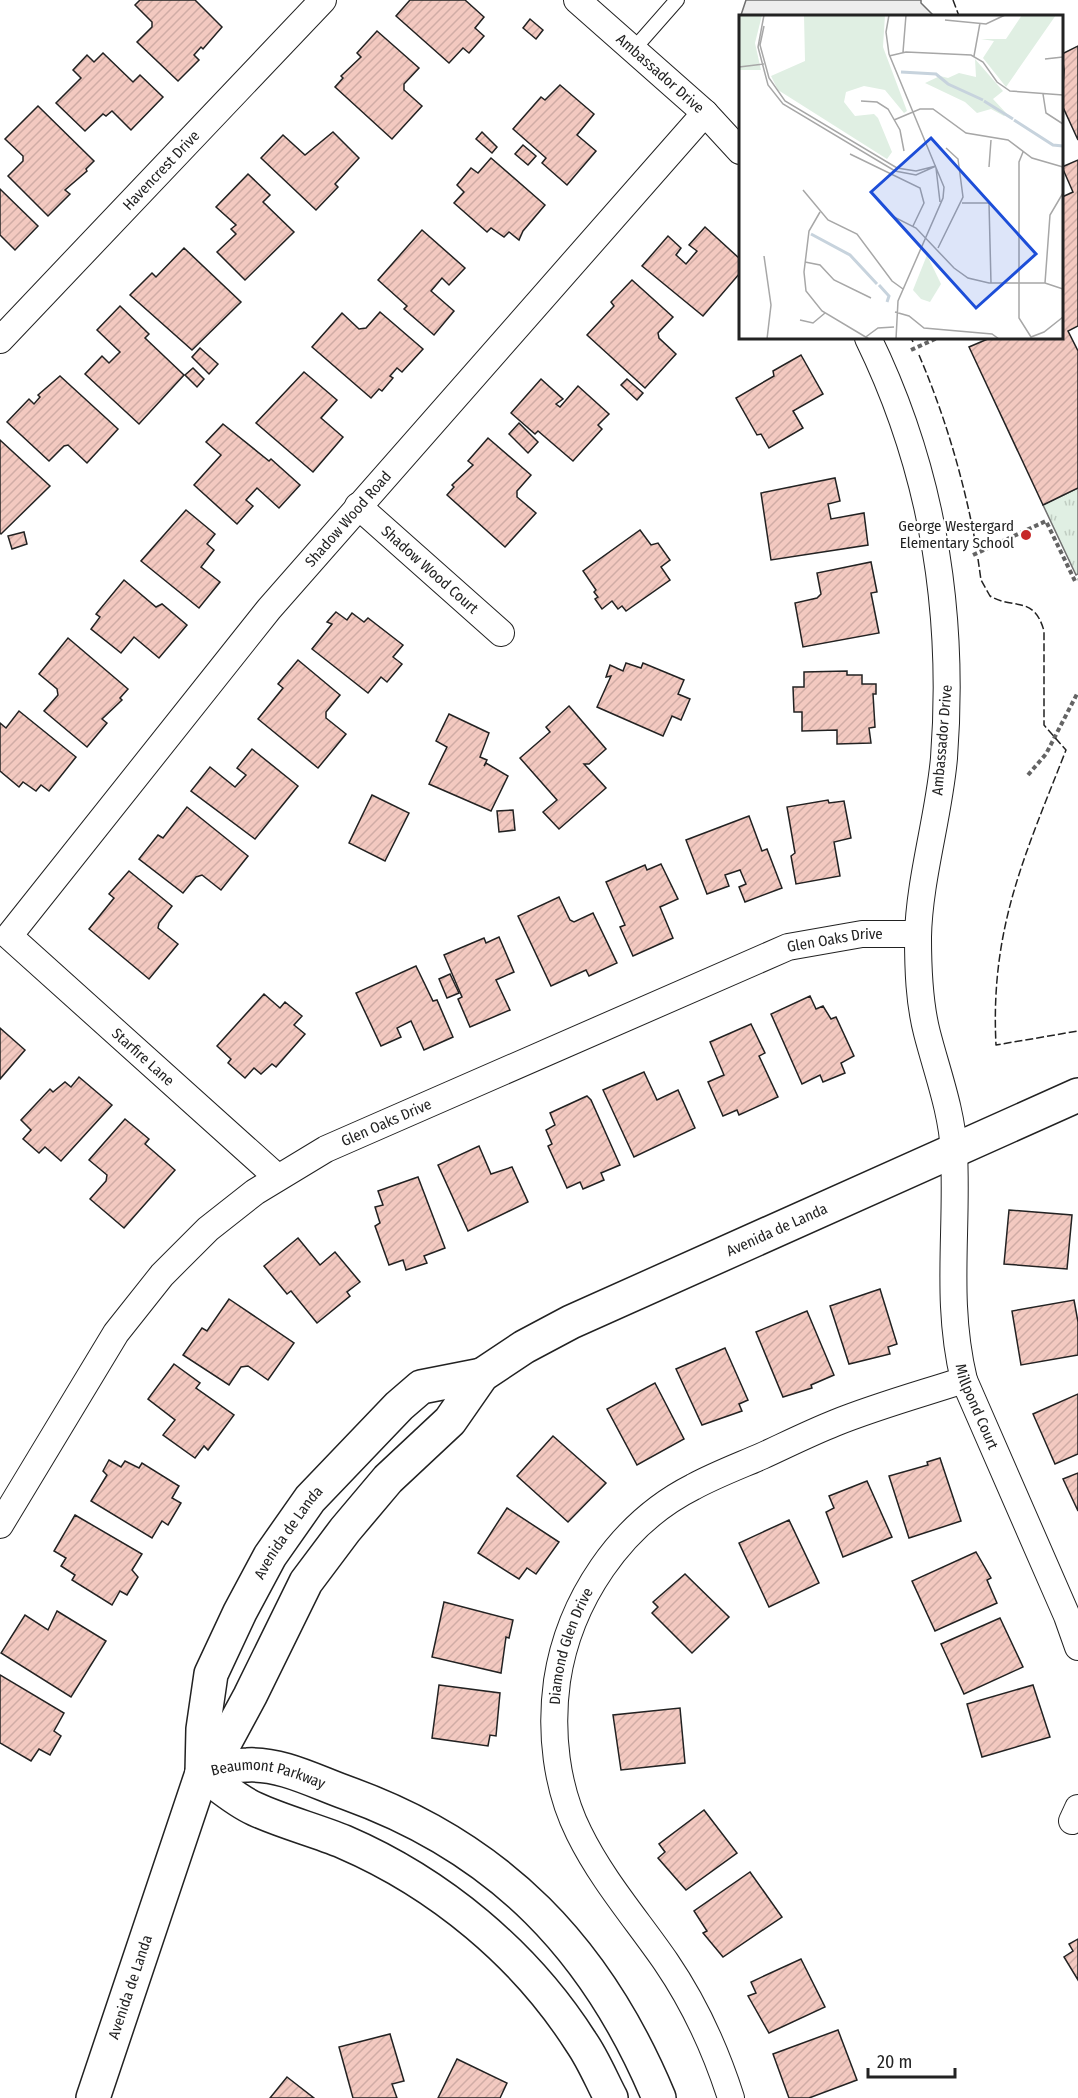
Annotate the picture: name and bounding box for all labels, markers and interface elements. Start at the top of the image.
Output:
inset map [739,15,1063,339]
street label: Ambassador Drive [613,30,708,117]
street label: Havencrest Drive [119,127,203,214]
street label: Shadow Wood Road [301,467,395,571]
place label: George Westergard Elementary School [898,517,1014,552]
street label: Shadow Wood Court [378,522,482,618]
marker: George Westergard Elementary School [1019,528,1033,542]
street label: Ambassador Drive [928,684,956,796]
street label: Glen Oaks Drive [786,925,883,956]
street label: Starfire Lane [108,1024,178,1090]
street label: Glen Oaks Drive [338,1095,434,1150]
street label: Avenida de Landa [724,1199,830,1260]
street label: Millpond Court [952,1362,1002,1452]
street label: Avenida de Landa [250,1482,326,1582]
street label: Diamond Glen Drive [546,1584,597,1705]
street label: Beaumont Parkway [209,1756,328,1793]
street label: Avenida de Landa [104,1933,156,2042]
scale bar [868,2041,955,2079]
text: 20 m [877,2051,912,2073]

